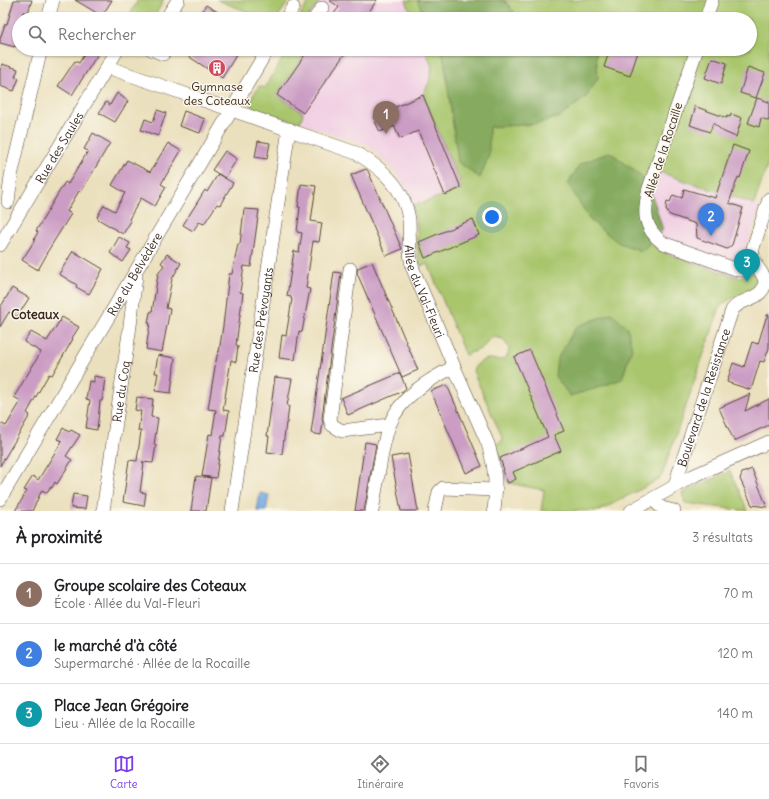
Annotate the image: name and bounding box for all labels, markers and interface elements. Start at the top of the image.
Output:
search box [12,12,757,56]
icon: search [26,23,48,45]
text: Rechercher [58,25,136,44]
building icon: Gymnase des Coteaux [207,58,227,78]
place label: Gymnase des Coteaux [184,79,250,108]
street label: Allée de la Rocaille [641,100,685,200]
pin: 1 [373,101,399,134]
street label: Rue des Saules [32,109,86,186]
pin: 2 [698,203,724,236]
your location [482,207,502,227]
street label: Rue du Belvédère [103,229,165,318]
street label: Allée du Val-Fleuri [402,244,448,340]
pin: 3 [734,249,760,282]
street label: Rue des Prévoyants [245,266,276,374]
district label: Coteaux [11,306,60,323]
street label: Boulevard de la Résistance [674,326,733,468]
street label: Rue du Coq [109,360,132,423]
text: À proximité [16,526,102,548]
text: 3 résultats [692,529,753,546]
text: Groupe scolaire des Coteaux [54,576,246,595]
text: 1 [26,585,32,602]
text: 70 m [724,585,753,602]
text: École · Allée du Val-Fleuri [54,595,200,612]
text: le marché d'à côté [54,636,177,655]
text: 2 [25,645,33,662]
text: 120 m [718,645,753,662]
text: Supermarché · Allée de la Rocaille [54,655,250,672]
text: Place Jean Grégoire [54,696,189,715]
text: 3 [25,705,33,722]
text: 140 m [717,705,753,722]
text: Lieu · Allée de la Rocaille [54,715,195,732]
tab: Carte [110,753,137,791]
tab: Itinéraire [357,753,404,791]
tab: Favoris [624,753,659,791]

